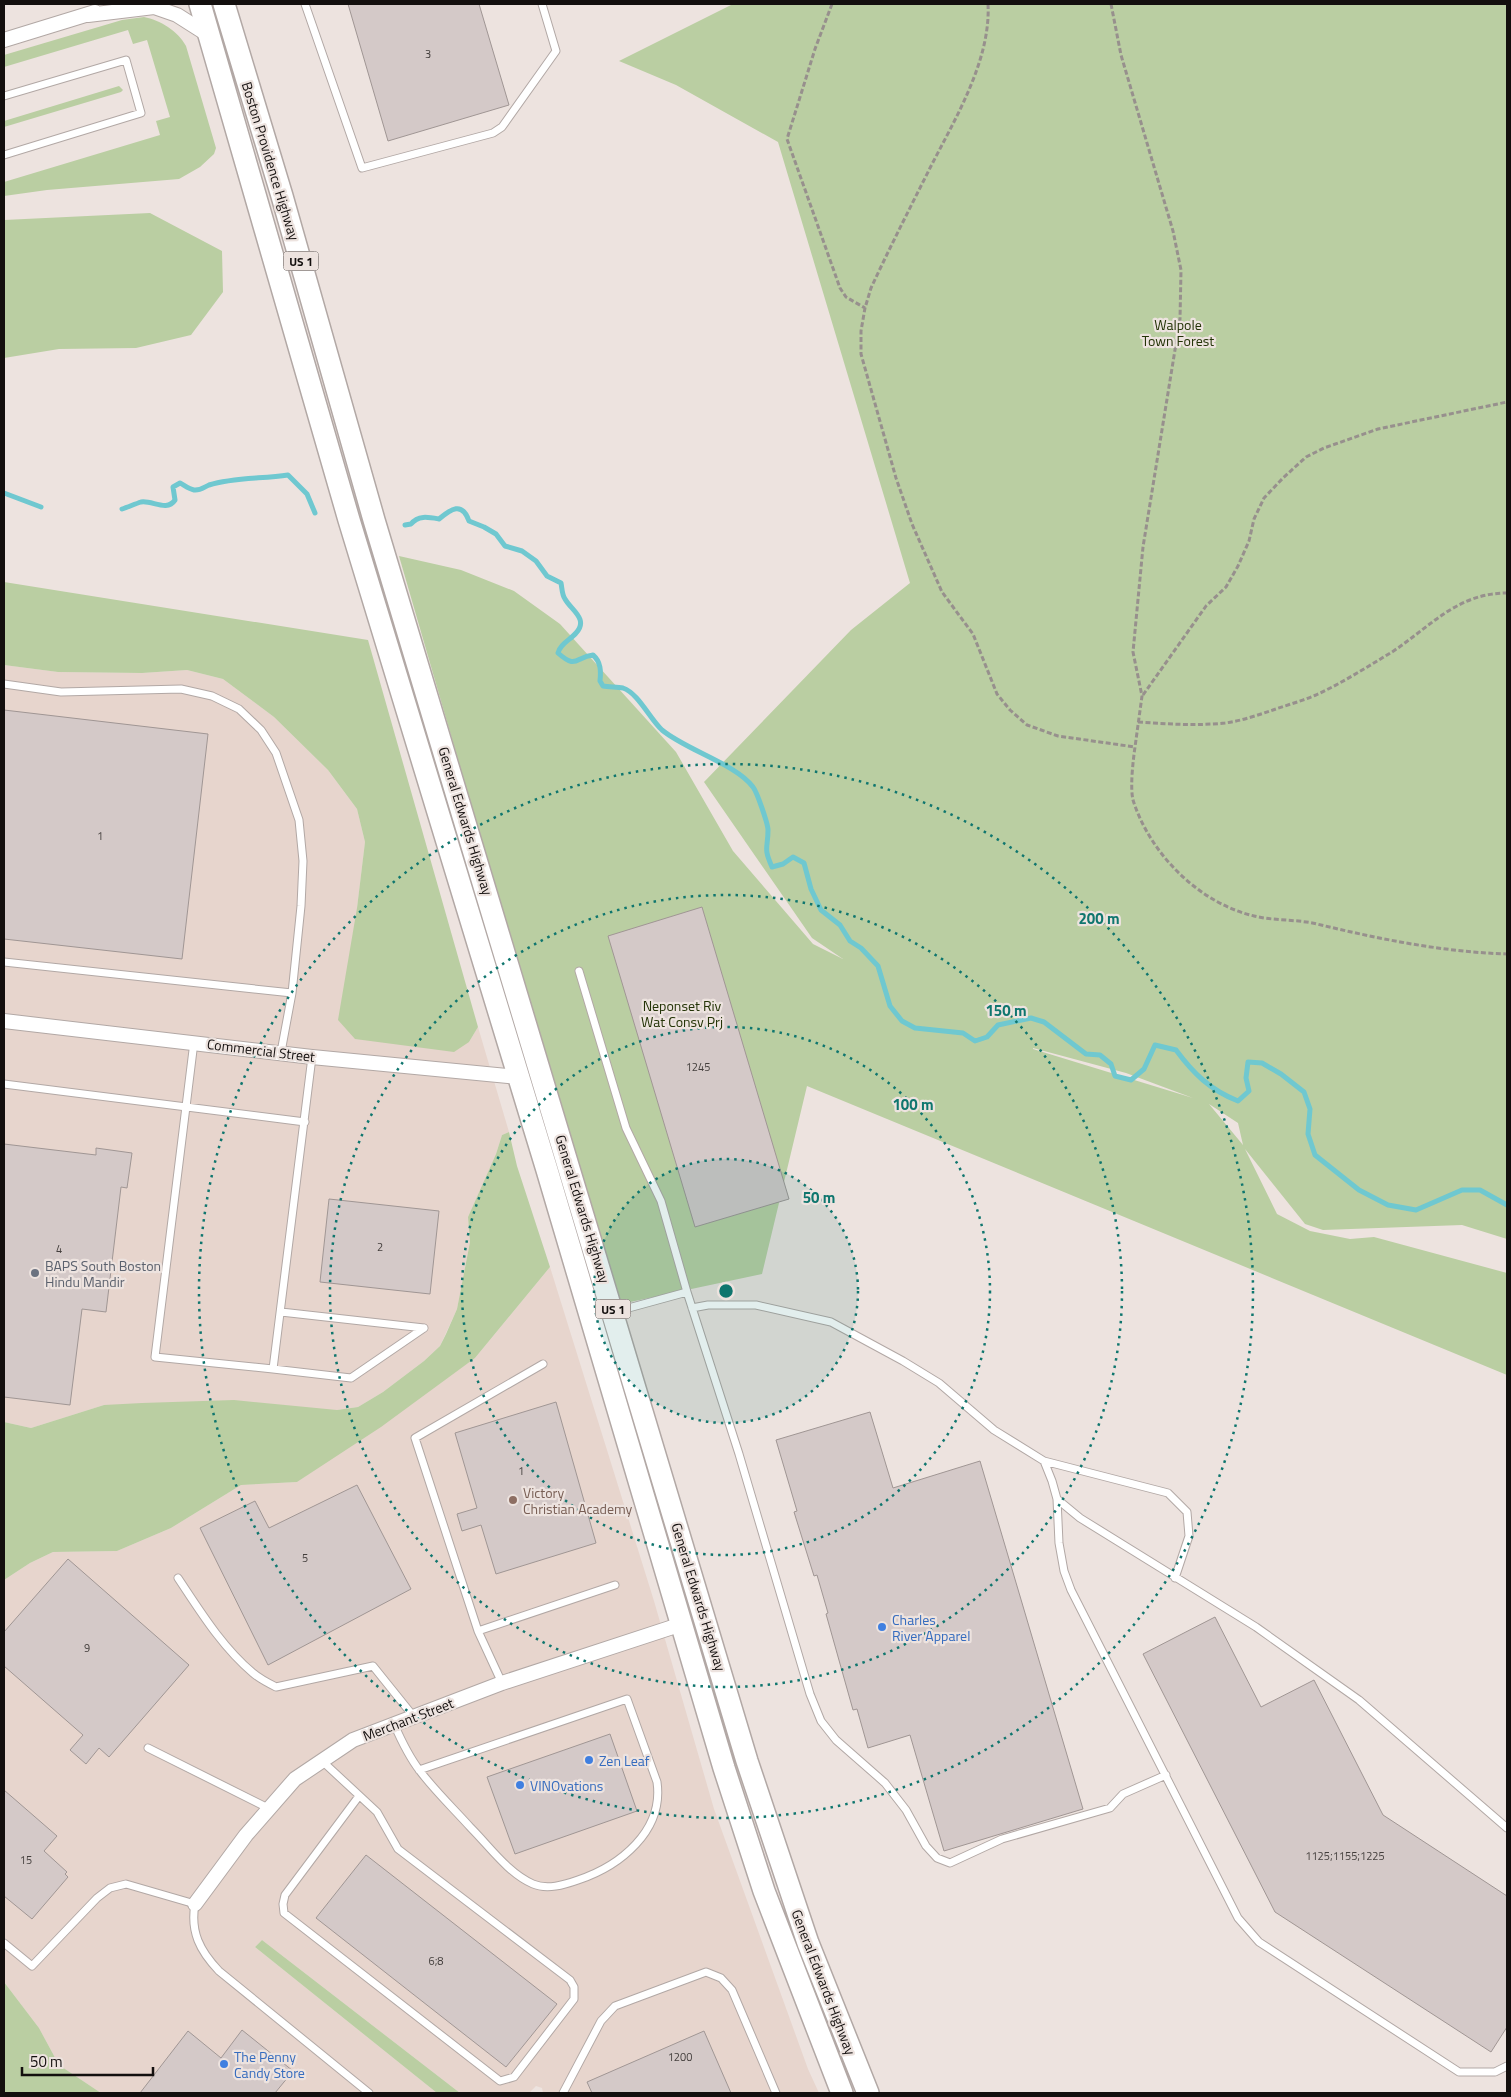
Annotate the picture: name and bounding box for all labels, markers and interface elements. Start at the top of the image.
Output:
house number: 3 [425,46,431,62]
street label: Boston Providence Highway [237,79,305,243]
road number: US 1 [284,252,318,270]
park label: Walpole Town Forest [1142,314,1214,351]
street label: General Edwards Highway [433,744,499,898]
house number: 1 [97,828,103,844]
text: 200 m [1078,907,1120,930]
park label: Neponset Riv Wat Consv Prj [641,995,723,1032]
text: 150 m [985,999,1027,1022]
street label: Commercial Street [206,1033,316,1067]
house number: 1245 [686,1059,710,1075]
text: 100 m [892,1093,934,1116]
street label: General Edwards Highway [550,1132,616,1286]
text: 50 m [803,1186,835,1209]
house number: 2 [377,1239,383,1255]
house number: 4 [56,1241,62,1257]
place label: BAPS South Boston Hindu Mandir [45,1255,161,1292]
marker: BAPS South Boston Hindu Mandir [29,1267,41,1279]
centre of rings [717,1282,735,1300]
road number: US 1 [596,1300,630,1318]
house number: 1 [518,1463,524,1479]
place label: Victory Christian Academy [523,1482,633,1519]
marker: Victory Christian Academy [507,1494,519,1506]
street label: General Edwards Highway [666,1520,732,1674]
house number: 5 [302,1550,308,1566]
place label: Charles River Apparel [892,1609,970,1646]
marker: Charles River Apparel [876,1621,888,1633]
house number: 9 [84,1640,90,1656]
street label: Merchant Street [360,1692,456,1746]
place label: Zen Leaf [599,1750,650,1771]
marker: Zen Leaf [583,1754,595,1766]
place label: VINOvations [530,1775,603,1796]
marker: VINOvations [514,1779,526,1791]
house number: 1125;1155;1225 [1305,1848,1385,1864]
house number: 15 [20,1852,32,1868]
street label: General Edwards Highway [787,1906,862,2058]
house number: 6;8 [428,1953,444,1969]
scale bar [22,2044,154,2076]
place label: The Penny Candy Store [234,2046,305,2083]
house number: 1200 [668,2049,692,2065]
text: 50 m [30,2050,63,2073]
marker: The Penny Candy Store [218,2058,230,2070]

